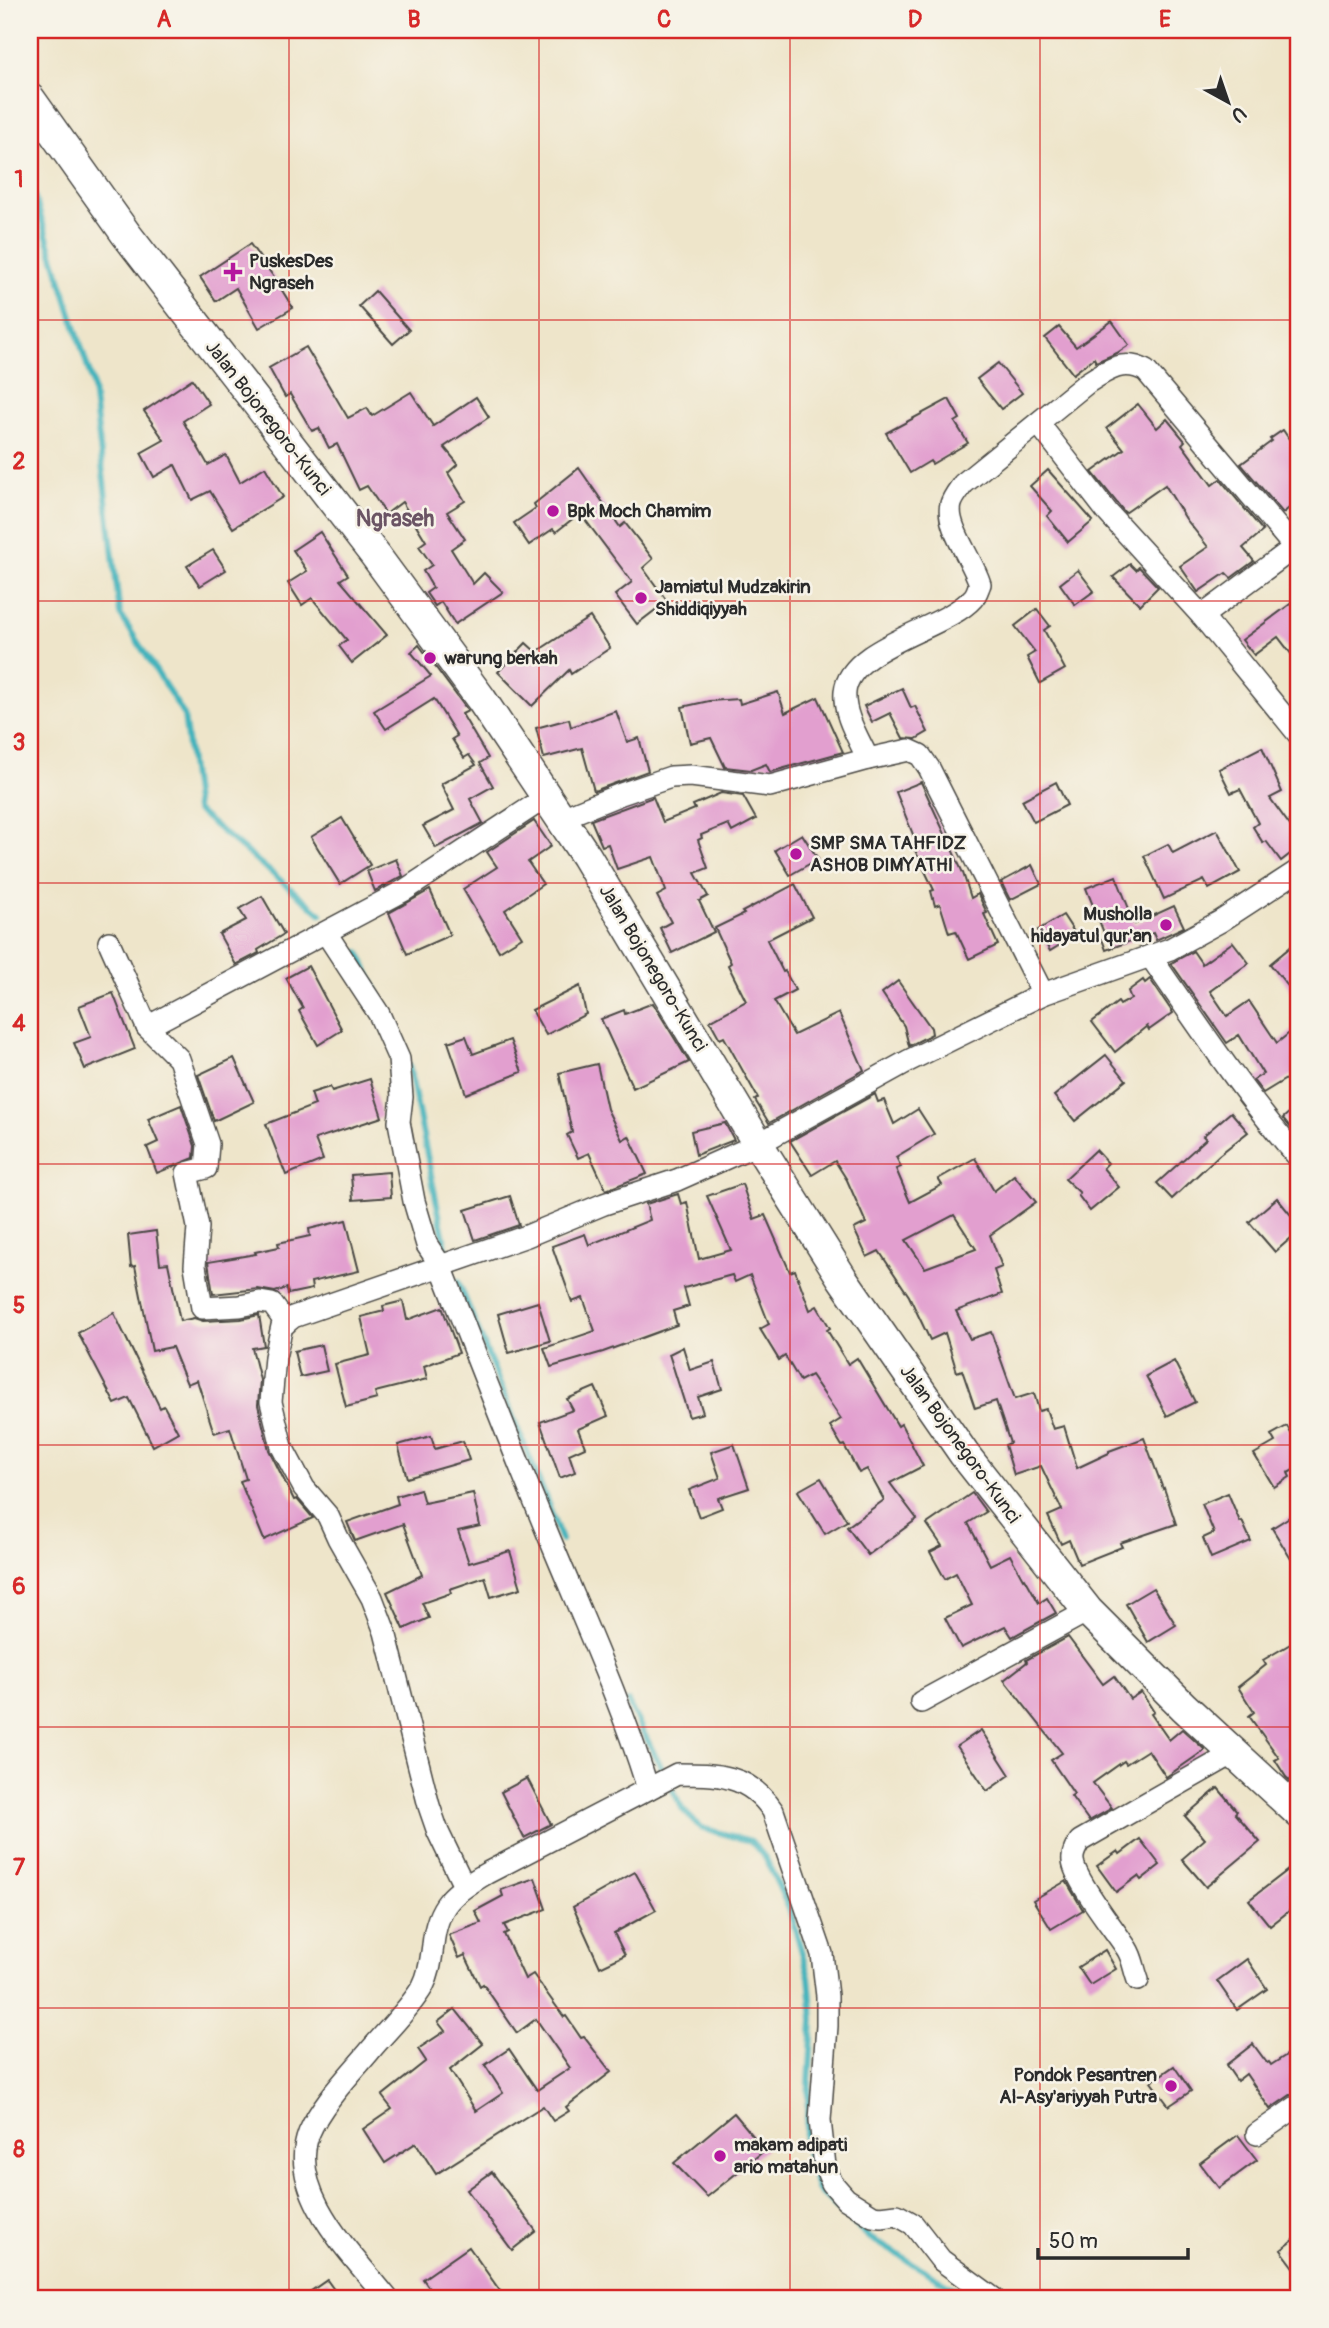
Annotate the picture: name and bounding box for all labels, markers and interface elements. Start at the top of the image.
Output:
text: A [157,5,172,34]
text: B [407,5,421,34]
text: C [657,5,671,34]
text: D [908,5,922,34]
text: E [1159,5,1171,34]
north arrow [1192,66,1262,136]
text: U [1226,101,1251,127]
text: 1 [15,165,24,194]
place label: PuskesDes Ngraseh [249,249,334,295]
marker: PuskesDes Ngraseh [223,262,243,282]
street label: Jalan Bojonegoro-Kunci [200,336,336,500]
text: 2 [13,447,26,476]
place label: Bpk Moch Chamim [567,499,712,523]
marker: Bpk Moch Chamim [545,503,561,519]
district label: Ngraseh [356,504,434,533]
place label: Jamiatul Mudzakirin Shiddiqiyyah [655,575,811,621]
marker: Jamiatul Mudzakirin Shiddiqiyyah [633,590,649,606]
place label: warung berkah [444,646,558,670]
marker: warung berkah [422,650,438,666]
text: 3 [13,728,25,757]
place label: SMP SMA TAHFIDZ ASHOB DIMYATHI [810,831,967,877]
marker: SMP SMA TAHFIDZ ASHOB DIMYATHI [788,846,804,862]
street label: Jalan Bojonegoro-Kunci [594,880,712,1056]
place label: Musholla hidayatul qur'an [1031,902,1152,948]
marker: Musholla hidayatul qur'an [1158,917,1174,933]
text: 4 [12,1009,26,1038]
text: 5 [13,1291,25,1320]
street label: Jalan Bojonegoro-Kunci [894,1360,1026,1528]
text: 6 [12,1572,26,1601]
text: 7 [13,1853,26,1882]
place label: Pondok Pesantren Al-Asy'ariyyah Putra [999,2063,1157,2109]
marker: Pondok Pesantren Al-Asy'ariyyah Putra [1163,2078,1179,2094]
place label: makam adipati ario matahun [734,2133,848,2179]
text: 8 [13,2135,25,2164]
marker: makam adipati ario matahun [712,2148,728,2164]
scale bar [1038,2216,1189,2260]
text: 50 m [1049,2228,1098,2255]

